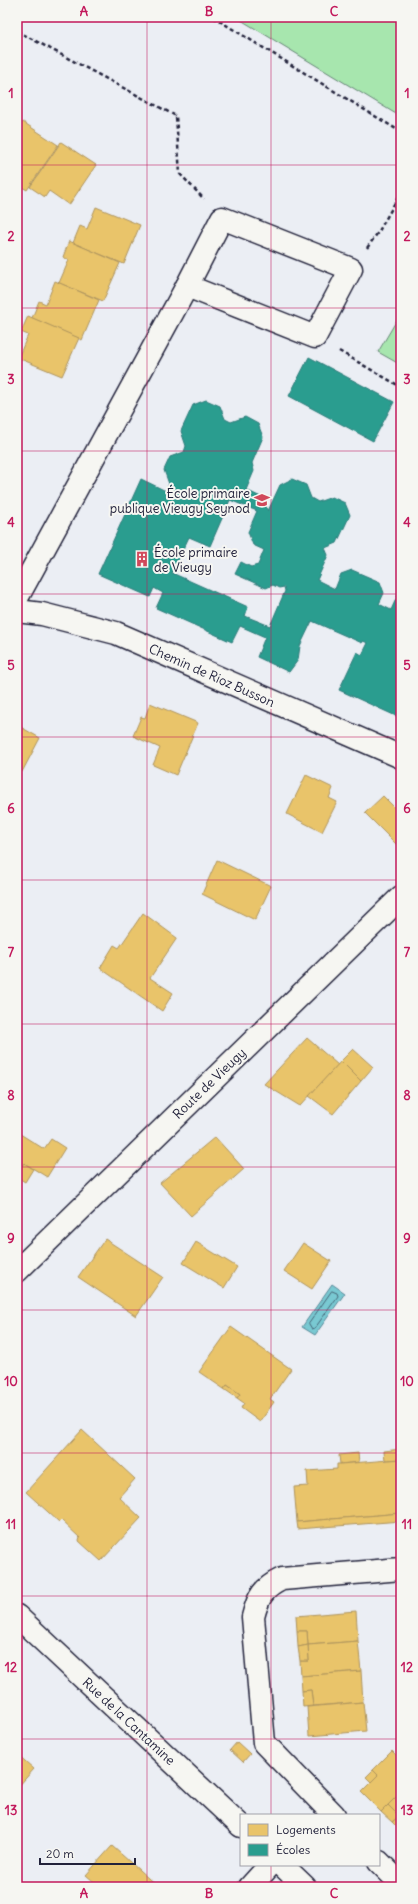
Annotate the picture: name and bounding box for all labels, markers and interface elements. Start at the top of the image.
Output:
text: A [80,3,89,20]
text: B [205,3,214,20]
text: C [330,3,339,20]
text: 1 [8,85,14,102]
text: 1 [404,85,410,102]
text: 2 [7,228,15,245]
text: 2 [403,228,411,245]
text: 3 [7,371,15,388]
text: 3 [403,371,411,388]
place label: École primaire publique Vieugy Seynod [110,484,250,517]
school or university icon: École primaire publique Vieugy Seynod [253,491,271,509]
text: 4 [7,514,15,531]
text: 4 [403,514,411,531]
place label: École primaire de Vieugy [154,543,238,576]
building icon: École primaire de Vieugy [133,550,151,568]
street label: Chemin de Rioz Busson [146,640,278,711]
text: 5 [7,657,15,674]
text: 5 [403,657,411,674]
text: 6 [7,800,15,817]
text: 6 [403,800,411,817]
text: 7 [8,944,15,961]
text: 7 [404,944,411,961]
street label: Route de Vieugy [169,1044,250,1123]
text: 8 [7,1087,15,1104]
text: 8 [403,1087,411,1104]
text: 9 [7,1230,15,1247]
text: 9 [403,1230,411,1247]
text: 10 [4,1373,18,1390]
text: 10 [400,1373,414,1390]
text: 11 [6,1516,16,1533]
text: 11 [402,1516,412,1533]
text: 12 [5,1659,17,1676]
text: 12 [401,1659,413,1676]
street label: Rue de la Cantamine [79,1674,179,1769]
text: 13 [5,1802,17,1819]
text: 13 [401,1802,413,1819]
legend [240,1814,380,1866]
text: Logements [276,1822,336,1837]
scale bar [40,1840,135,1866]
text: Écoles [276,1842,310,1857]
text: 20 m [46,1846,74,1861]
text: A [80,1885,89,1902]
text: B [205,1885,214,1902]
text: C [330,1885,339,1902]

